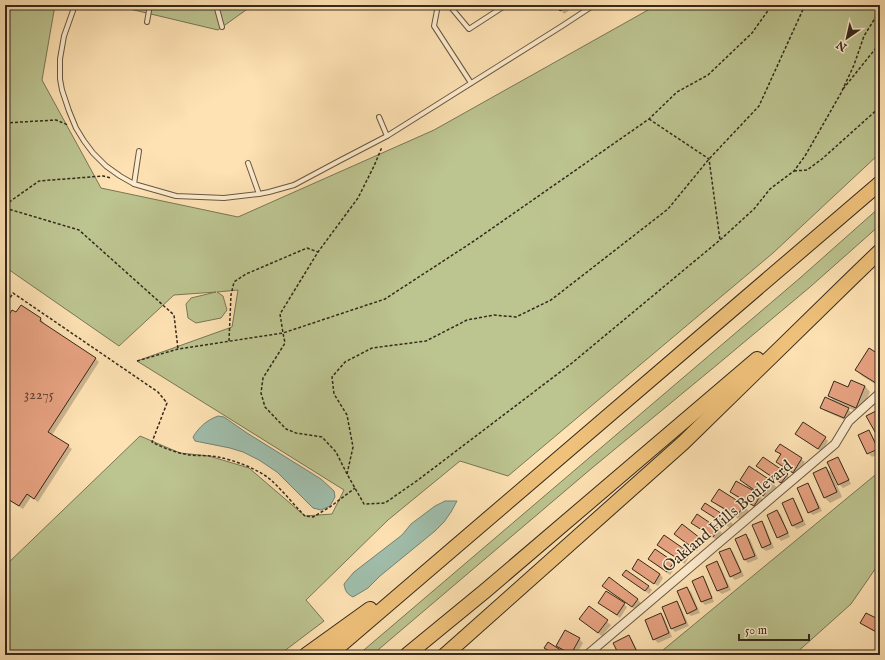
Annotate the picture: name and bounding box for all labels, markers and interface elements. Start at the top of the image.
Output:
north arrow [827,18,867,58]
text: N [834,37,851,54]
house number: 32275 [24,386,54,404]
street label: Oakland Hills Boulevard [659,456,798,577]
scale bar [739,616,809,642]
text: 50 m [745,623,767,638]

